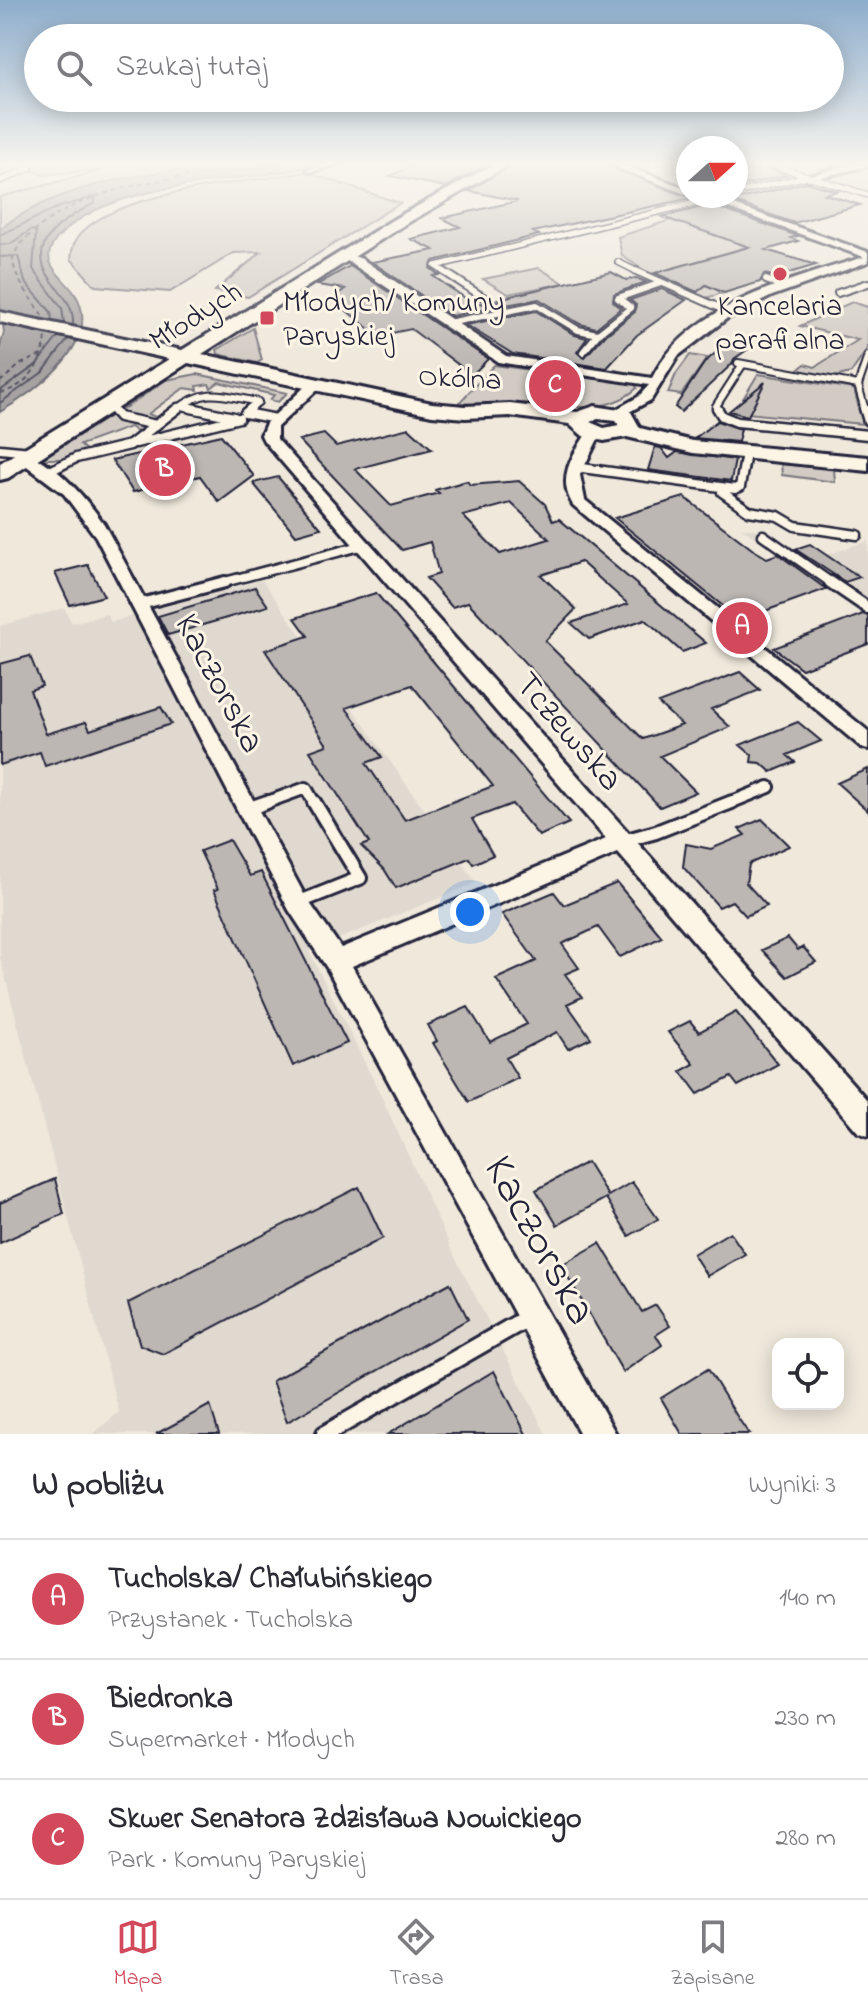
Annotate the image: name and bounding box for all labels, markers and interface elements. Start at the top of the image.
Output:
search box [24,24,844,112]
icon: search [52,46,96,90]
text: Szukaj tutaj [116,46,267,90]
north arrow [676,136,748,208]
marker: Kancelaria parafialna [771,265,789,283]
street label: Młodych [141,272,252,363]
place label: Młodych/ Komuny Paryskiej [283,282,504,360]
place label: Kancelaria parafialna [715,286,845,364]
marker: Młodych/ Komuny Paryskiej [258,309,276,327]
street label: Okólna [417,356,503,404]
pin: C [529,356,581,416]
pin: B [139,440,191,500]
pin: A [716,598,768,658]
street label: Kaczorska [159,605,277,763]
street label: Tczewska [501,661,635,805]
your location [450,892,490,932]
street label: Kaczorska [466,1145,611,1337]
map controls [772,1338,844,1410]
button: locate [772,1338,844,1410]
text: W pobliżu [32,1461,164,1511]
text: Wyniki: 3 [748,1467,836,1505]
text: Tucholska/ Chałubińskiego [108,1558,432,1602]
text: A [50,1580,66,1618]
text: 140 m [779,1580,836,1618]
text: Przystanek · Tucholska [108,1602,353,1640]
text: Biedronka [108,1678,233,1722]
text: B [49,1700,67,1738]
text: 230 m [774,1700,836,1738]
text: Supermarket · Młodych [108,1722,355,1760]
text: Skwer Senatora Zdzisława Nowickiego [108,1798,582,1842]
text: C [51,1820,65,1858]
text: 280 m [775,1820,836,1858]
text: Park · Komuny Paryskiej [108,1842,365,1880]
tab: Mapa [113,1915,162,1995]
tab: Trasa [389,1915,444,1995]
tab: Zapisane [670,1915,755,1995]

